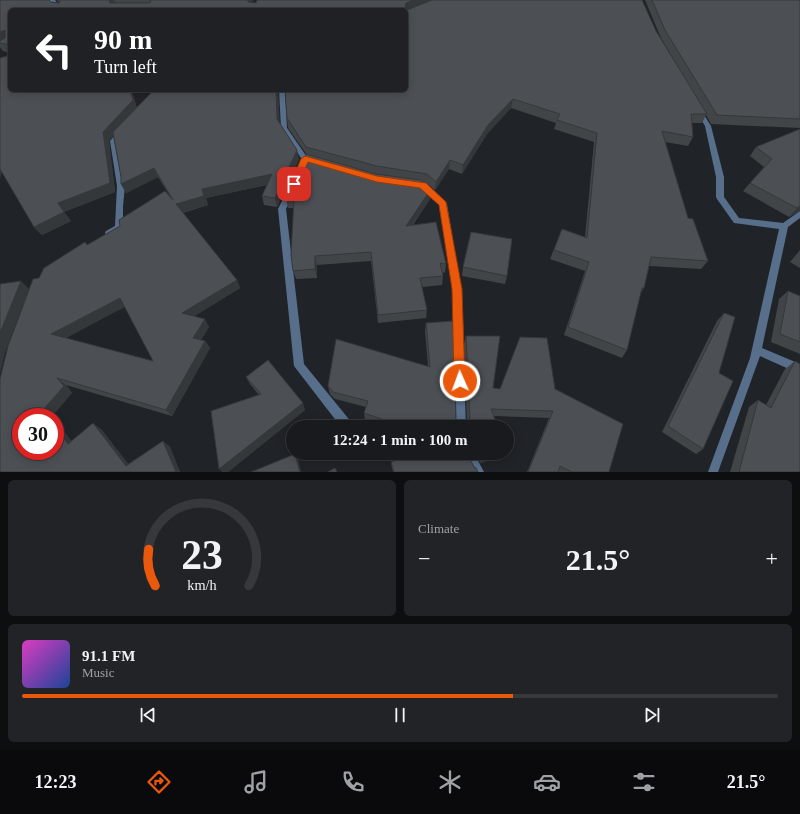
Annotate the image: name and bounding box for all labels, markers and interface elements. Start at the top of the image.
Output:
icon: left [28,24,80,76]
text: 90 m [94,24,152,55]
text: Turn left [94,57,157,77]
pin [277,167,311,201]
icon: arrive [283,173,305,195]
position arrow [439,360,481,402]
speed limit sign: 30 [12,408,64,460]
text: 12:24 · 1 min · 100 m [333,432,468,448]
text: Climate [418,521,459,536]
text: 23 [181,532,223,578]
text: 21.5° [566,543,630,576]
text: − [418,546,430,571]
text: + [766,546,778,571]
text: km/h [187,577,217,593]
text: 91.1 FM [82,648,135,664]
text: Music [82,665,115,680]
icon: previous [137,704,159,726]
icon: pause [389,704,411,726]
icon: next [641,704,663,726]
icon: directions [145,768,173,796]
icon: music [242,768,270,796]
icon: phone [339,768,367,796]
icon: climate [436,768,464,796]
icon: car [533,768,561,796]
icon: filters [630,768,658,796]
text: 12:23 [34,772,76,792]
text: 21.5° [727,772,766,792]

